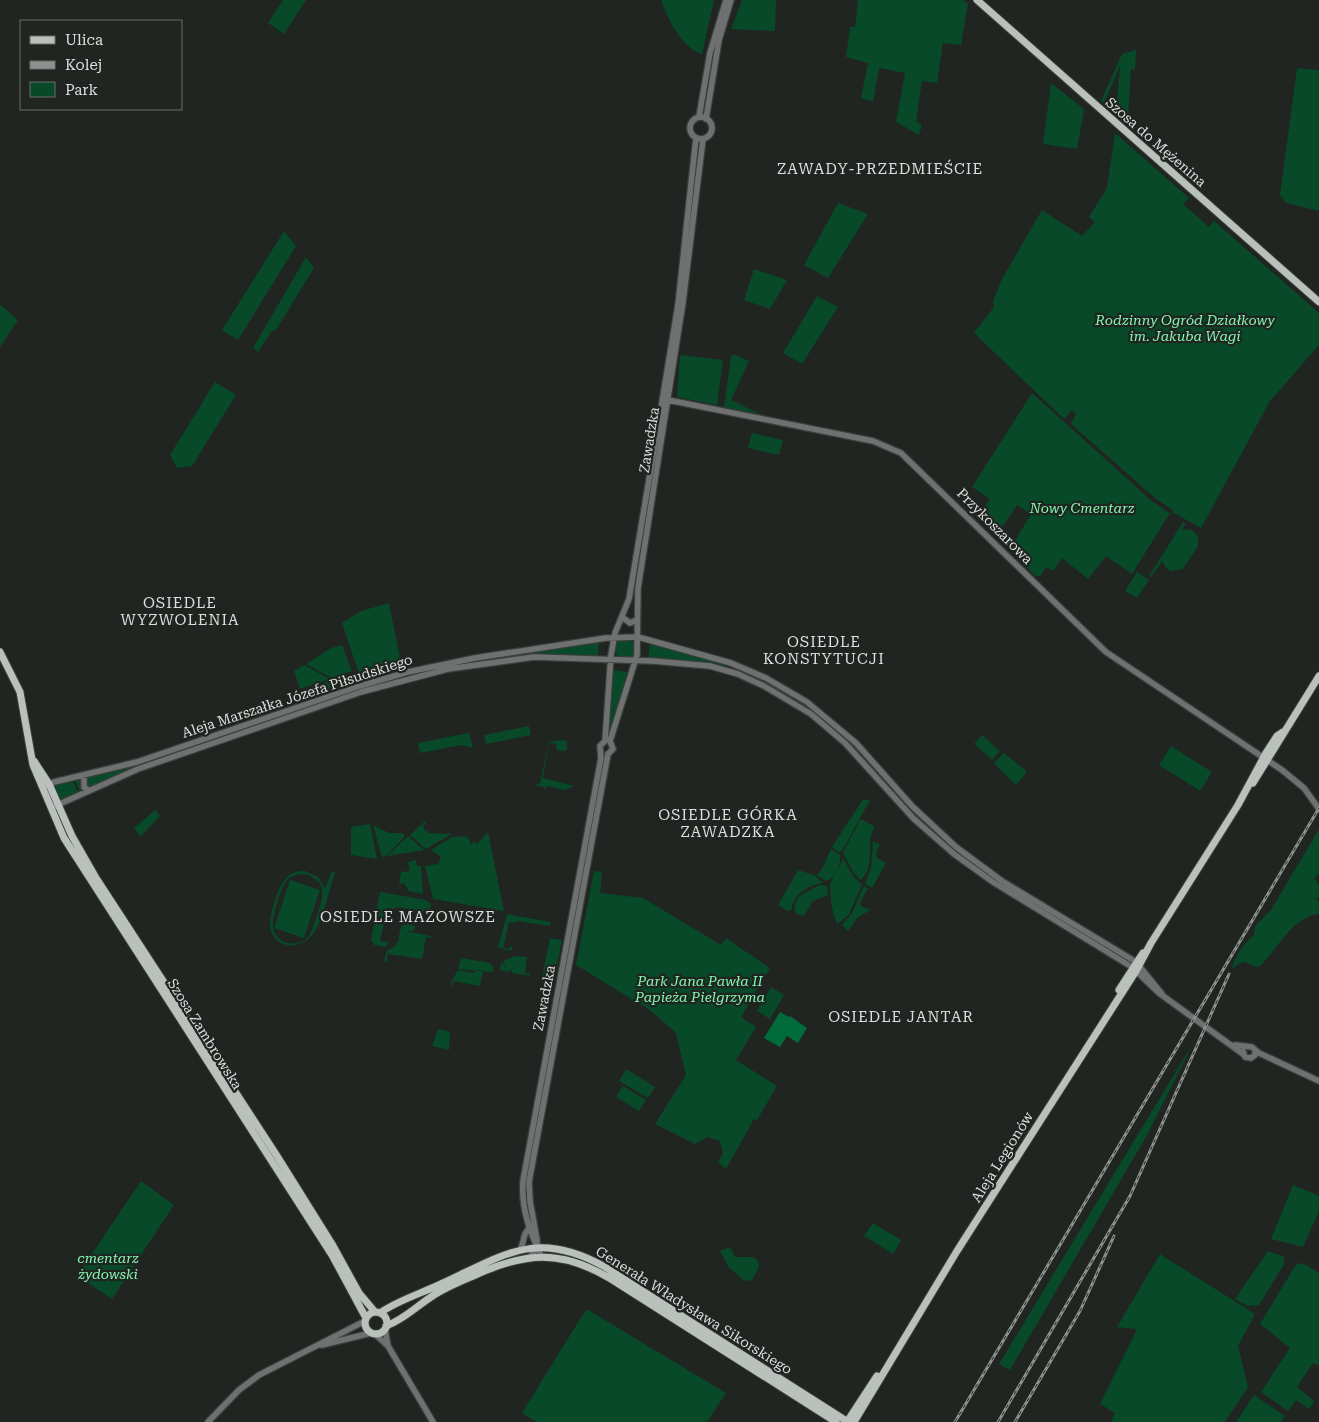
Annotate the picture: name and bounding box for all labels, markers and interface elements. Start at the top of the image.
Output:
legend [20,20,182,110]
text: Ulica [65,31,103,49]
text: Kolej [65,56,102,74]
text: Park [65,81,99,99]
street label: Szosa do Mężenina [1102,94,1210,190]
district label: ZAWADY-PRZEDMIEŚCIE [777,159,983,178]
park label: Rodzinny Ogród Działkowy im. Jakuba Wagi [1094,312,1276,344]
street label: Zawadzka [636,406,662,474]
street label: Przykoszarowa [954,485,1036,567]
park label: Nowy Cmentarz [1029,500,1134,516]
district label: OSIEDLE WYZWOLENIA [120,594,240,629]
district label: OSIEDLE KONSTYTUCJI [763,633,885,668]
street label: Aleja Marszałka Józefa Piłsudskiego [180,651,414,741]
district label: OSIEDLE GÓRKA ZAWADZKA [658,805,798,841]
district label: OSIEDLE MAZOWSZE [320,908,496,926]
street label: Zawadzka [530,963,558,1032]
park label: Park Jana Pawła II Papieża Pielgrzyma [634,973,765,1005]
street label: Szosa Zambrowska [164,976,246,1093]
district label: OSIEDLE JANTAR [828,1008,974,1026]
street label: Aleja Legionów [968,1109,1036,1205]
street label: Generała Władysława Sikorskiego [593,1243,795,1377]
park label: cmentarz żydowski [77,1250,139,1282]

